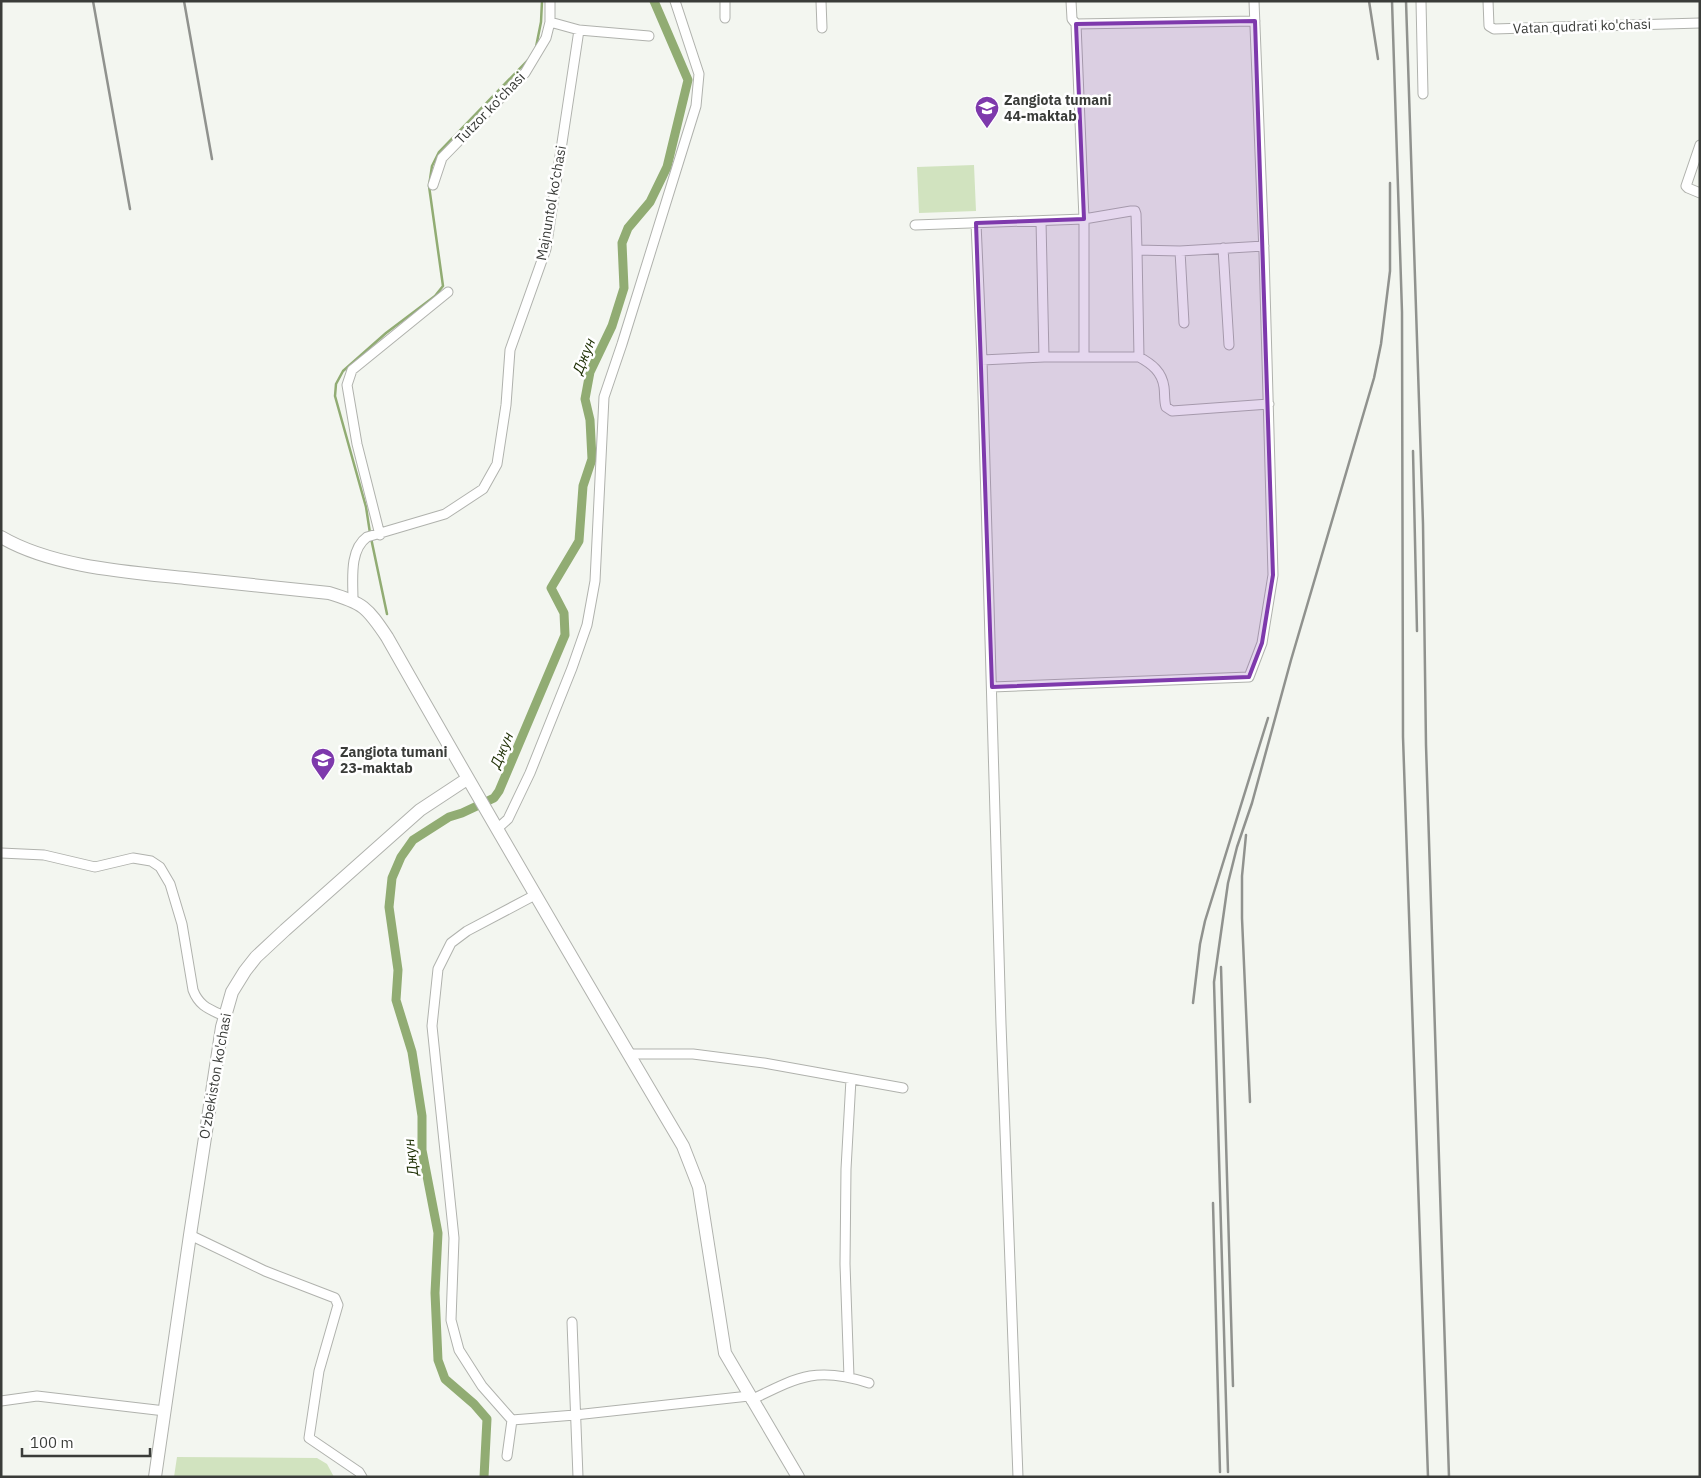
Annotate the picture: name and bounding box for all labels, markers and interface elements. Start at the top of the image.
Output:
street label: Vatan qudrati ko'chasi [1513,15,1651,37]
street label: Tutzor ko‘chasi [451,68,529,148]
place label: Zangiota tumani 44-maktab [1004,91,1112,125]
school or university icon: Zangiota tumani 44-maktab [974,95,1000,129]
street label: Majnuntol ko‘chasi [532,144,570,262]
water label: Джун [567,335,599,379]
water label: Джун [485,729,518,773]
place label: Zangiota tumani 23-maktab [340,743,448,777]
school or university icon: Zangiota tumani 23-maktab [310,747,336,781]
street label: O'zbekiston ko'chasi [195,1012,235,1140]
water label: Джун [399,1137,422,1179]
scale bar [22,1426,150,1458]
text: 100 m [30,1433,74,1452]

